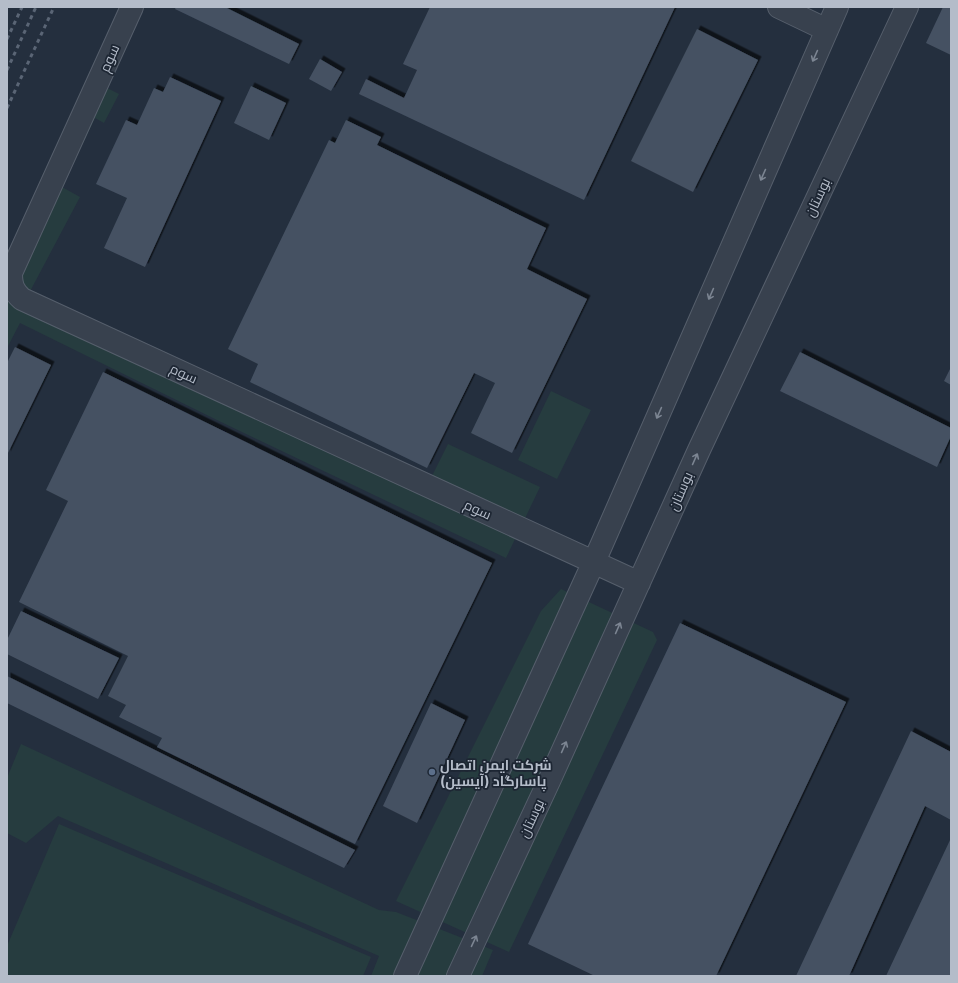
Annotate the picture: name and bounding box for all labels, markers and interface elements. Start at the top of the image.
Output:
street label: سوم [95,42,124,75]
one-way arrow [811,49,819,61]
one-way arrow [759,168,767,180]
street label: بوستان [801,175,833,219]
one-way arrow [707,287,714,299]
street label: سوم [167,359,200,389]
one-way arrow [655,407,662,419]
one-way arrow [692,453,699,465]
street label: بوستان [664,469,696,513]
street label: سوم [461,495,494,525]
one-way arrow [615,623,622,635]
one-way arrow [561,741,568,753]
place label: شرکت ایمن اتصال پاسارگاد (آیسین) [440,756,552,792]
marker: شرکت ایمن اتصال پاسارگاد (آیسین) [427,767,437,777]
street label: بوستان [515,796,547,840]
one-way arrow [471,935,478,947]

